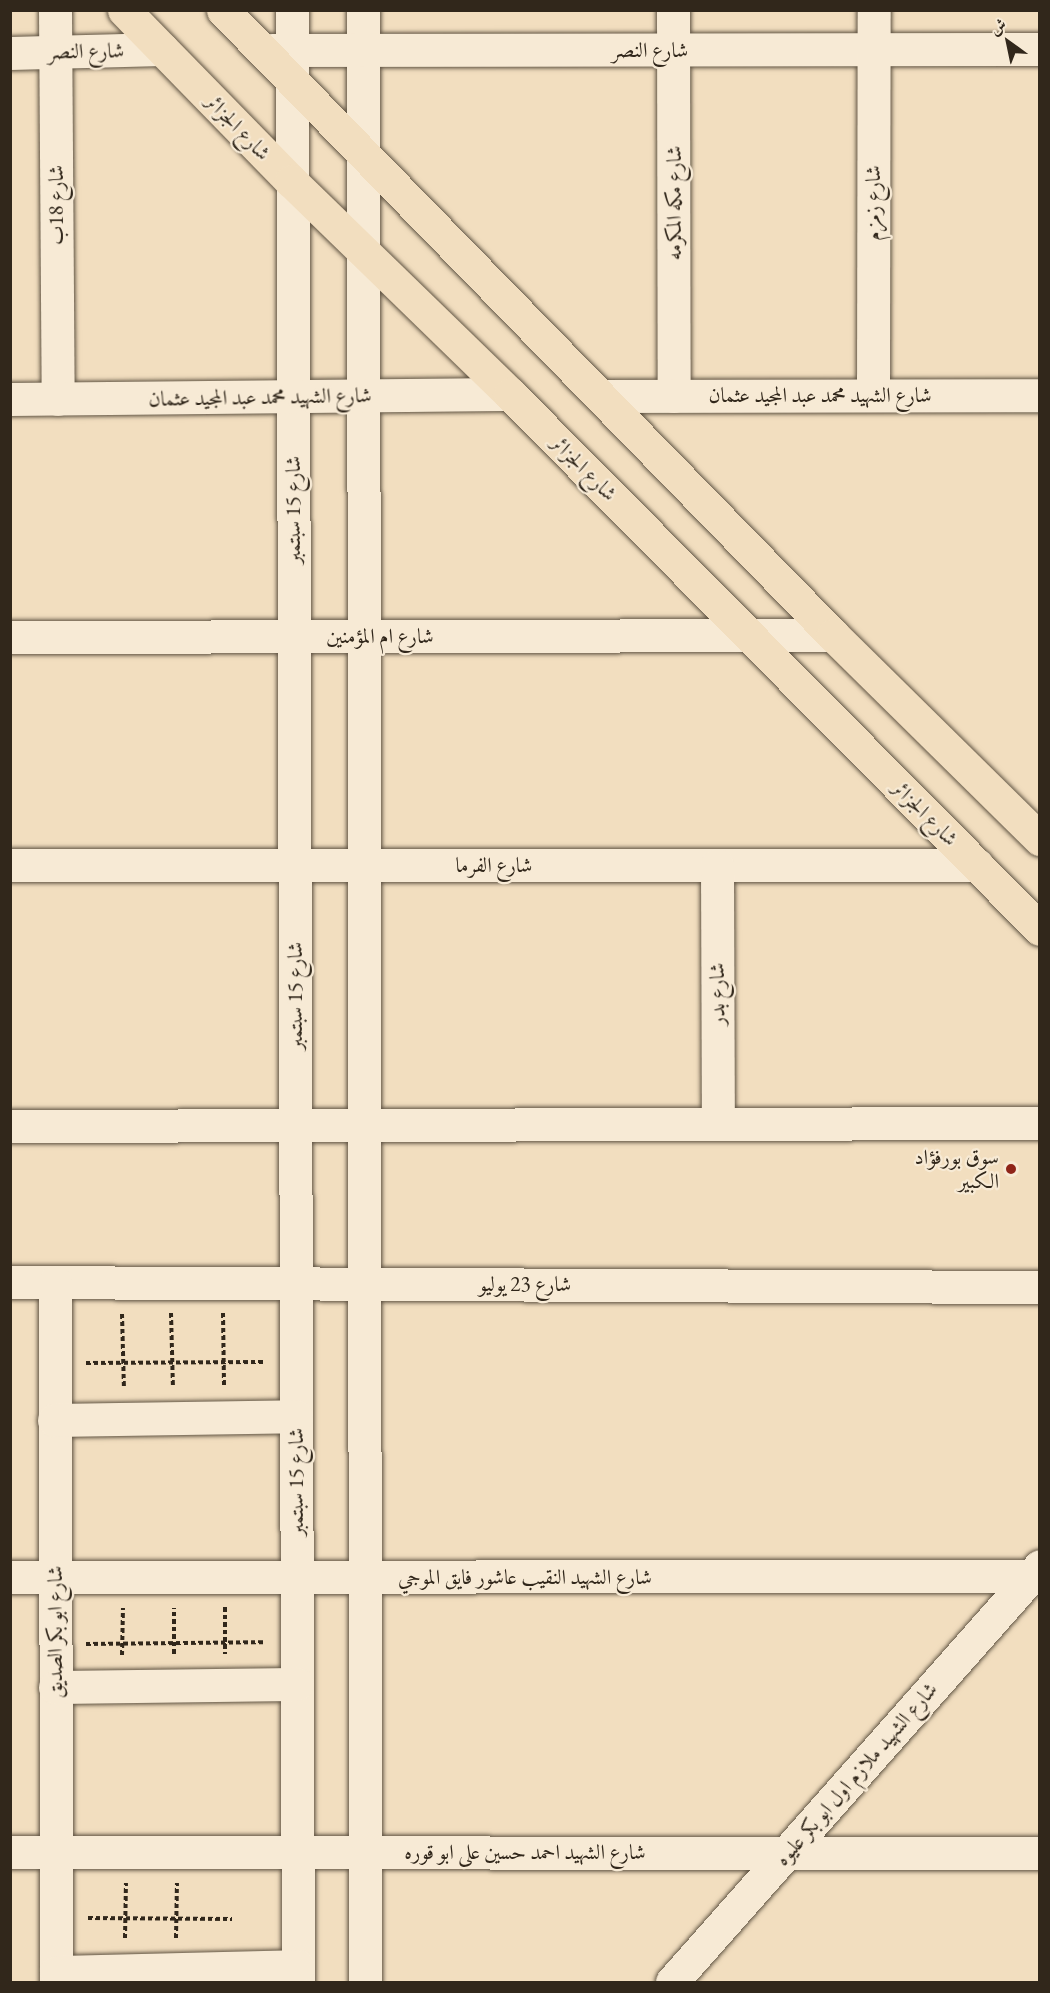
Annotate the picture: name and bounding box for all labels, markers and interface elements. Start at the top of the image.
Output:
north arrow [978,12,1038,72]
text: ش [986,13,1010,40]
street label: شارع النصر [612,37,688,63]
street label: شارع النصر [48,38,124,64]
street label: شارع الجزائر [200,89,276,165]
street label: شارع مكه المكرمه [661,146,687,260]
street label: شارع 18ب [43,165,69,245]
street label: شارع زمزم [860,165,886,241]
street label: شارع الشهيد محمد عبد المجيد عثمان [148,382,372,412]
street label: شارع الشهيد محمد عبد المجيد عثمان [708,382,932,408]
street label: شارع الجزائر [546,430,622,506]
street label: شارع 15 سبتمبر [280,456,306,564]
street label: شارع ام المؤمنين [326,623,434,649]
street label: شارع الجزائر [887,775,963,851]
street label: شارع الفرما [455,852,533,878]
street label: شارع 15 سبتمبر [282,942,308,1050]
street label: شارع بدر [704,963,730,1025]
place label: سوق بورفؤاد الكبير [914,1144,999,1194]
marker: سوق بورفؤاد الكبير [1004,1162,1018,1176]
street label: شارع 23 يوليو [479,1271,571,1297]
street label: شارع 15 سبتمبر [283,1428,309,1536]
street label: شارع الشهيد النقيب عاشور فايق الموجي [398,1564,652,1590]
street label: شارع ابو بكر الصديق [42,1566,68,1698]
street label: شارع الشهيد ملازم اول ابو بكر عليوه [769,1677,943,1871]
street label: شارع الشهيد احمد حسين على ابو قوره [404,1839,646,1865]

